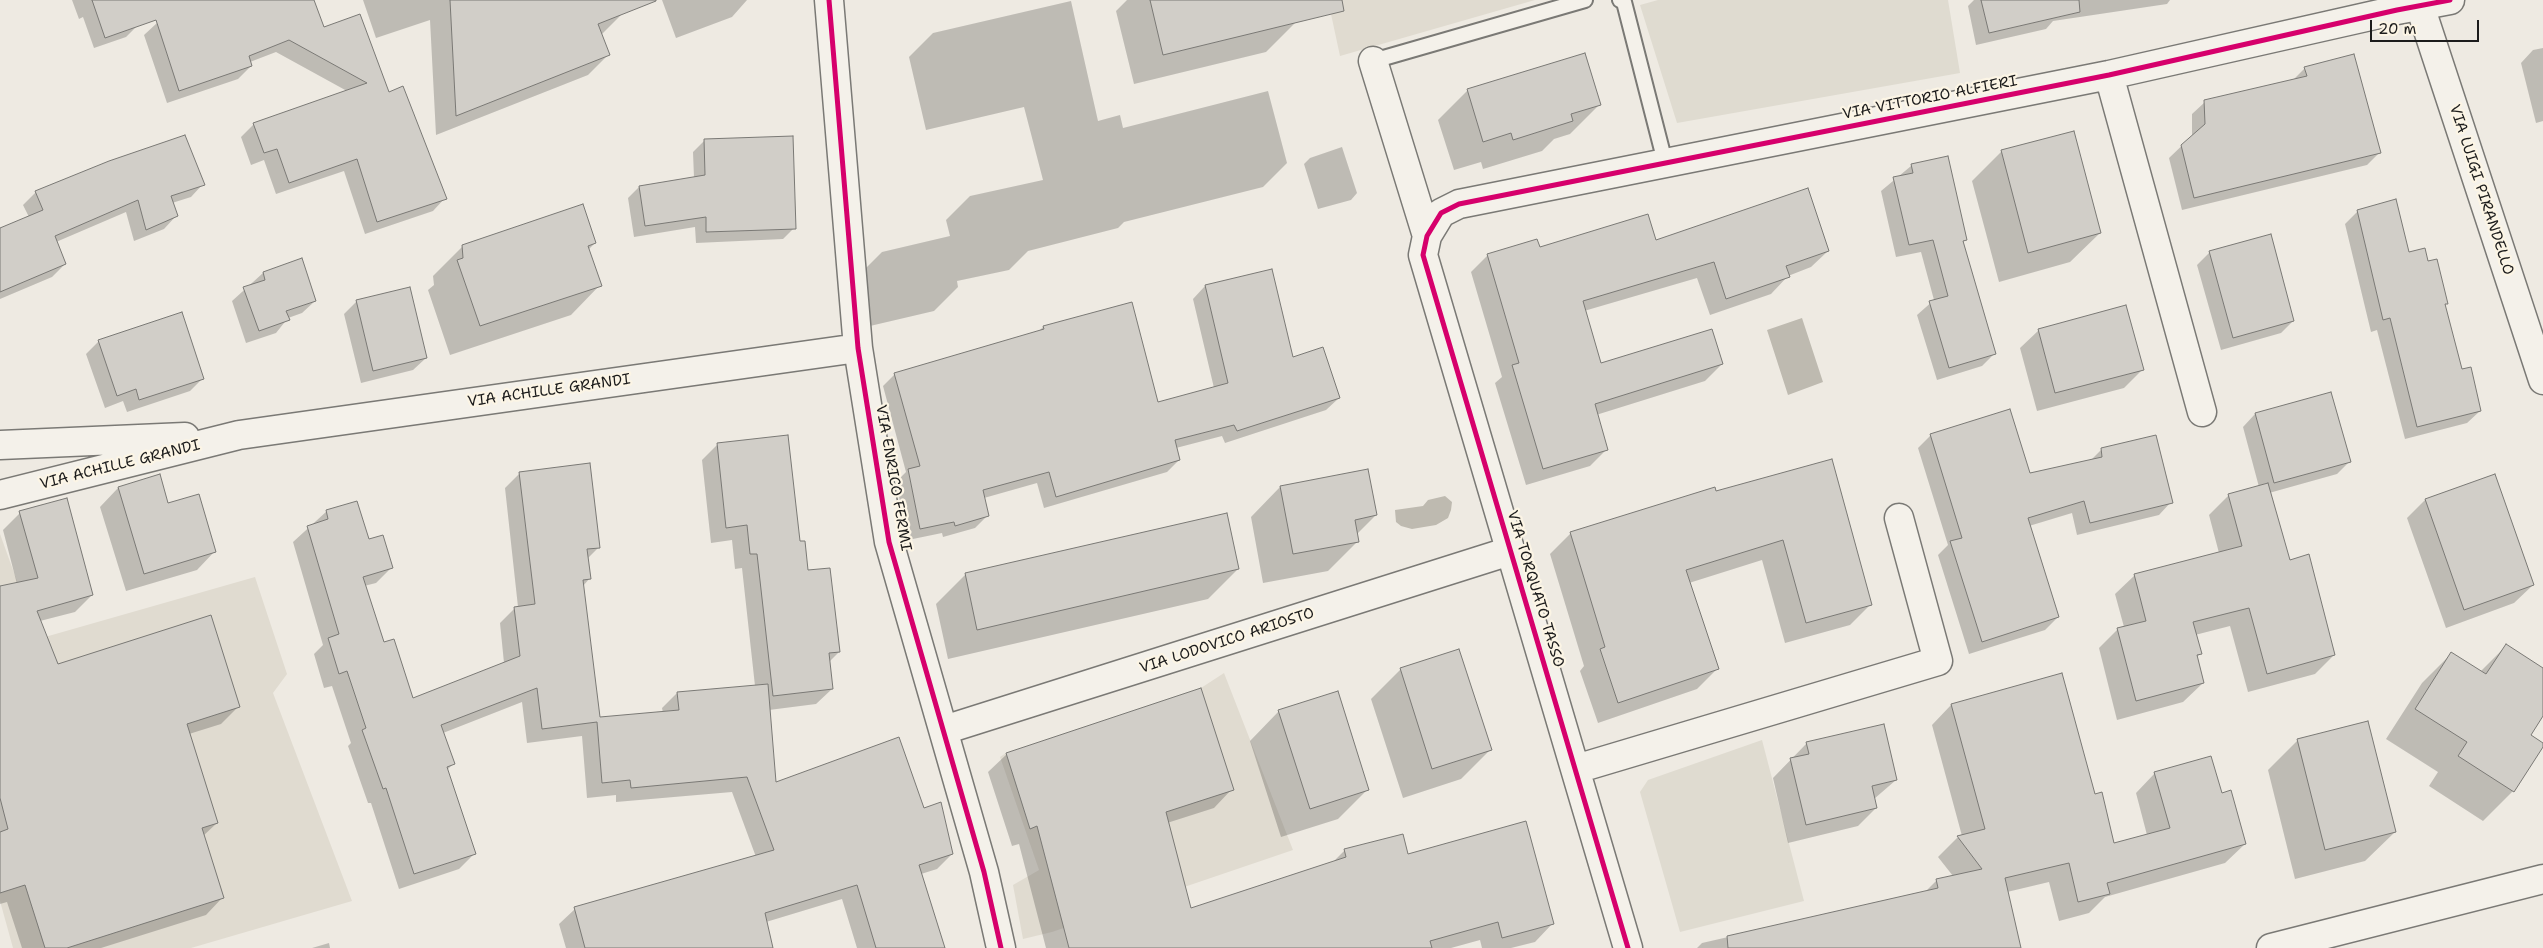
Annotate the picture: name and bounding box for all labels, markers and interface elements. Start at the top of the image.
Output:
scale bar [2373,10,2482,42]
text: 20 m [2378,19,2417,39]
street label: VIA VITTORIO ALFIERI [1841,72,2019,124]
street label: VIA LUIGI PIRANDELLO [2445,103,2517,277]
street label: VIA ACHILLE GRANDI [466,371,632,411]
street label: VIA ENRICO FERMI [871,403,915,553]
street label: VIA ACHILLE GRANDI [38,436,202,494]
street label: VIA TORQUATO TASSO [1503,508,1567,670]
street label: VIA LODOVICO ARIOSTO [1137,604,1317,678]

